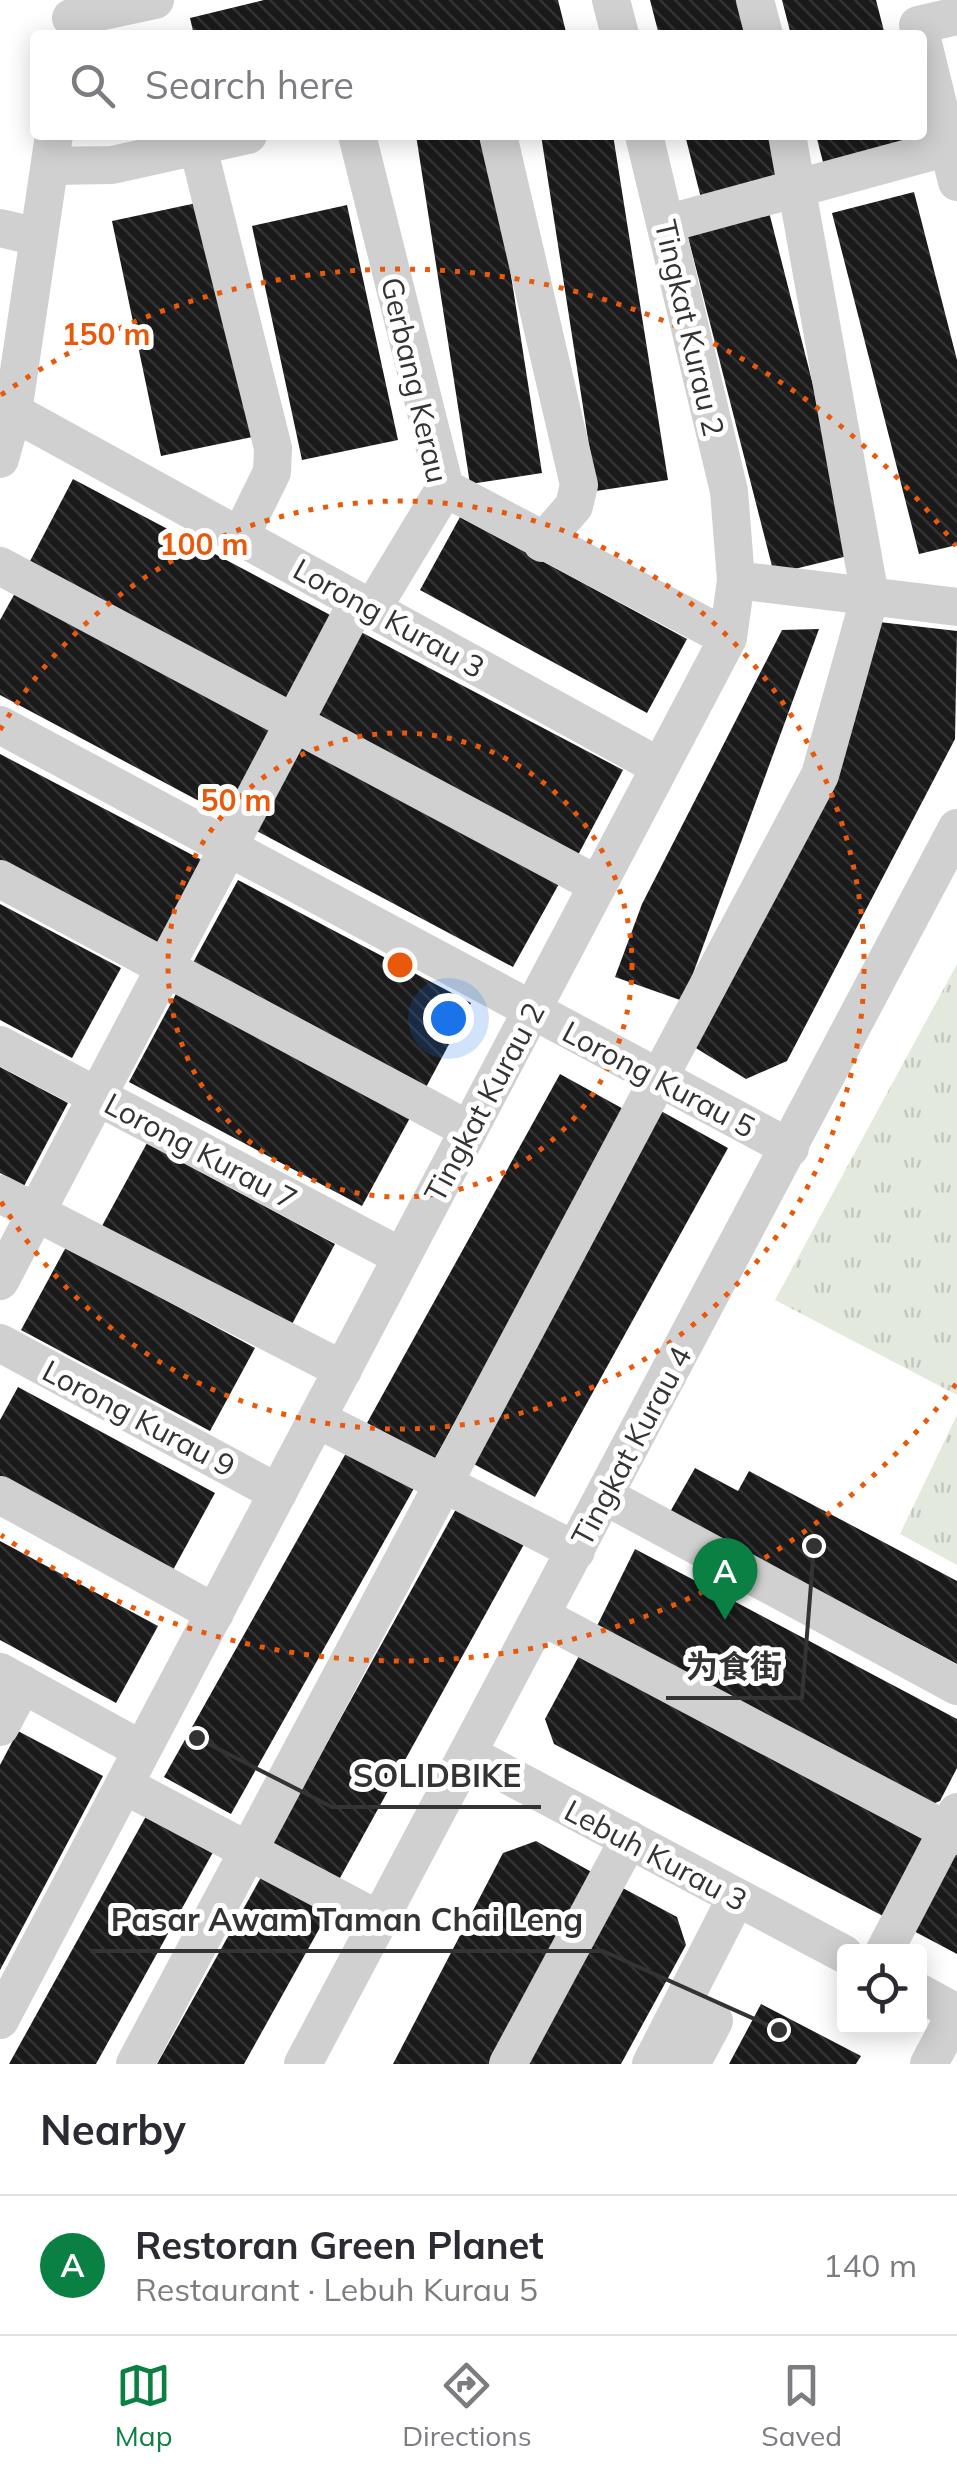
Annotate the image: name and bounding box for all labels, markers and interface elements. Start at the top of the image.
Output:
search box [30,30,927,140]
icon: search [65,58,120,113]
text: Search here [145,61,354,109]
street label: Tingkat Kurau 2 [647,216,733,440]
street label: Gerbang Kerau [373,274,457,486]
text: 150 m [61,315,151,353]
text: 100 m [159,525,249,563]
street label: Lorong Kurau 3 [287,550,491,686]
text: 50 m [200,781,272,819]
centre of rings [382,947,418,983]
your location [423,993,474,1044]
street label: Tingkat Kurau 2 [415,996,553,1208]
street label: Lorong Kurau 5 [556,1012,762,1146]
street label: Lorong Kurau 7 [98,1084,304,1218]
street label: Tingkat Kurau 4 [562,1340,700,1552]
street label: Lorong Kurau 9 [36,1351,242,1485]
pin: A [692,1538,758,1620]
callout: 为食街 [666,1636,802,1698]
text: 为食街 [686,1646,782,1686]
callout: SOLIDBIKE [332,1745,541,1807]
text: SOLIDBIKE [353,1755,521,1795]
street label: Lebuh Kurau 3 [558,1791,754,1919]
callout: Pasar Awam Taman Chai Leng [90,1889,603,1951]
text: Pasar Awam Taman Chai Leng [111,1899,583,1939]
map controls [837,1944,927,2034]
button: locate [837,1944,927,2034]
text: Nearby [40,2103,186,2156]
text: Restoran Green Planet [135,2221,544,2269]
text: A [60,2245,85,2285]
text: 140 m [823,2245,917,2285]
text: Restaurant · Lebuh Kurau 5 [135,2269,538,2309]
tab: Map [115,2358,172,2453]
tab: Directions [402,2358,532,2453]
tab: Saved [761,2358,842,2453]

